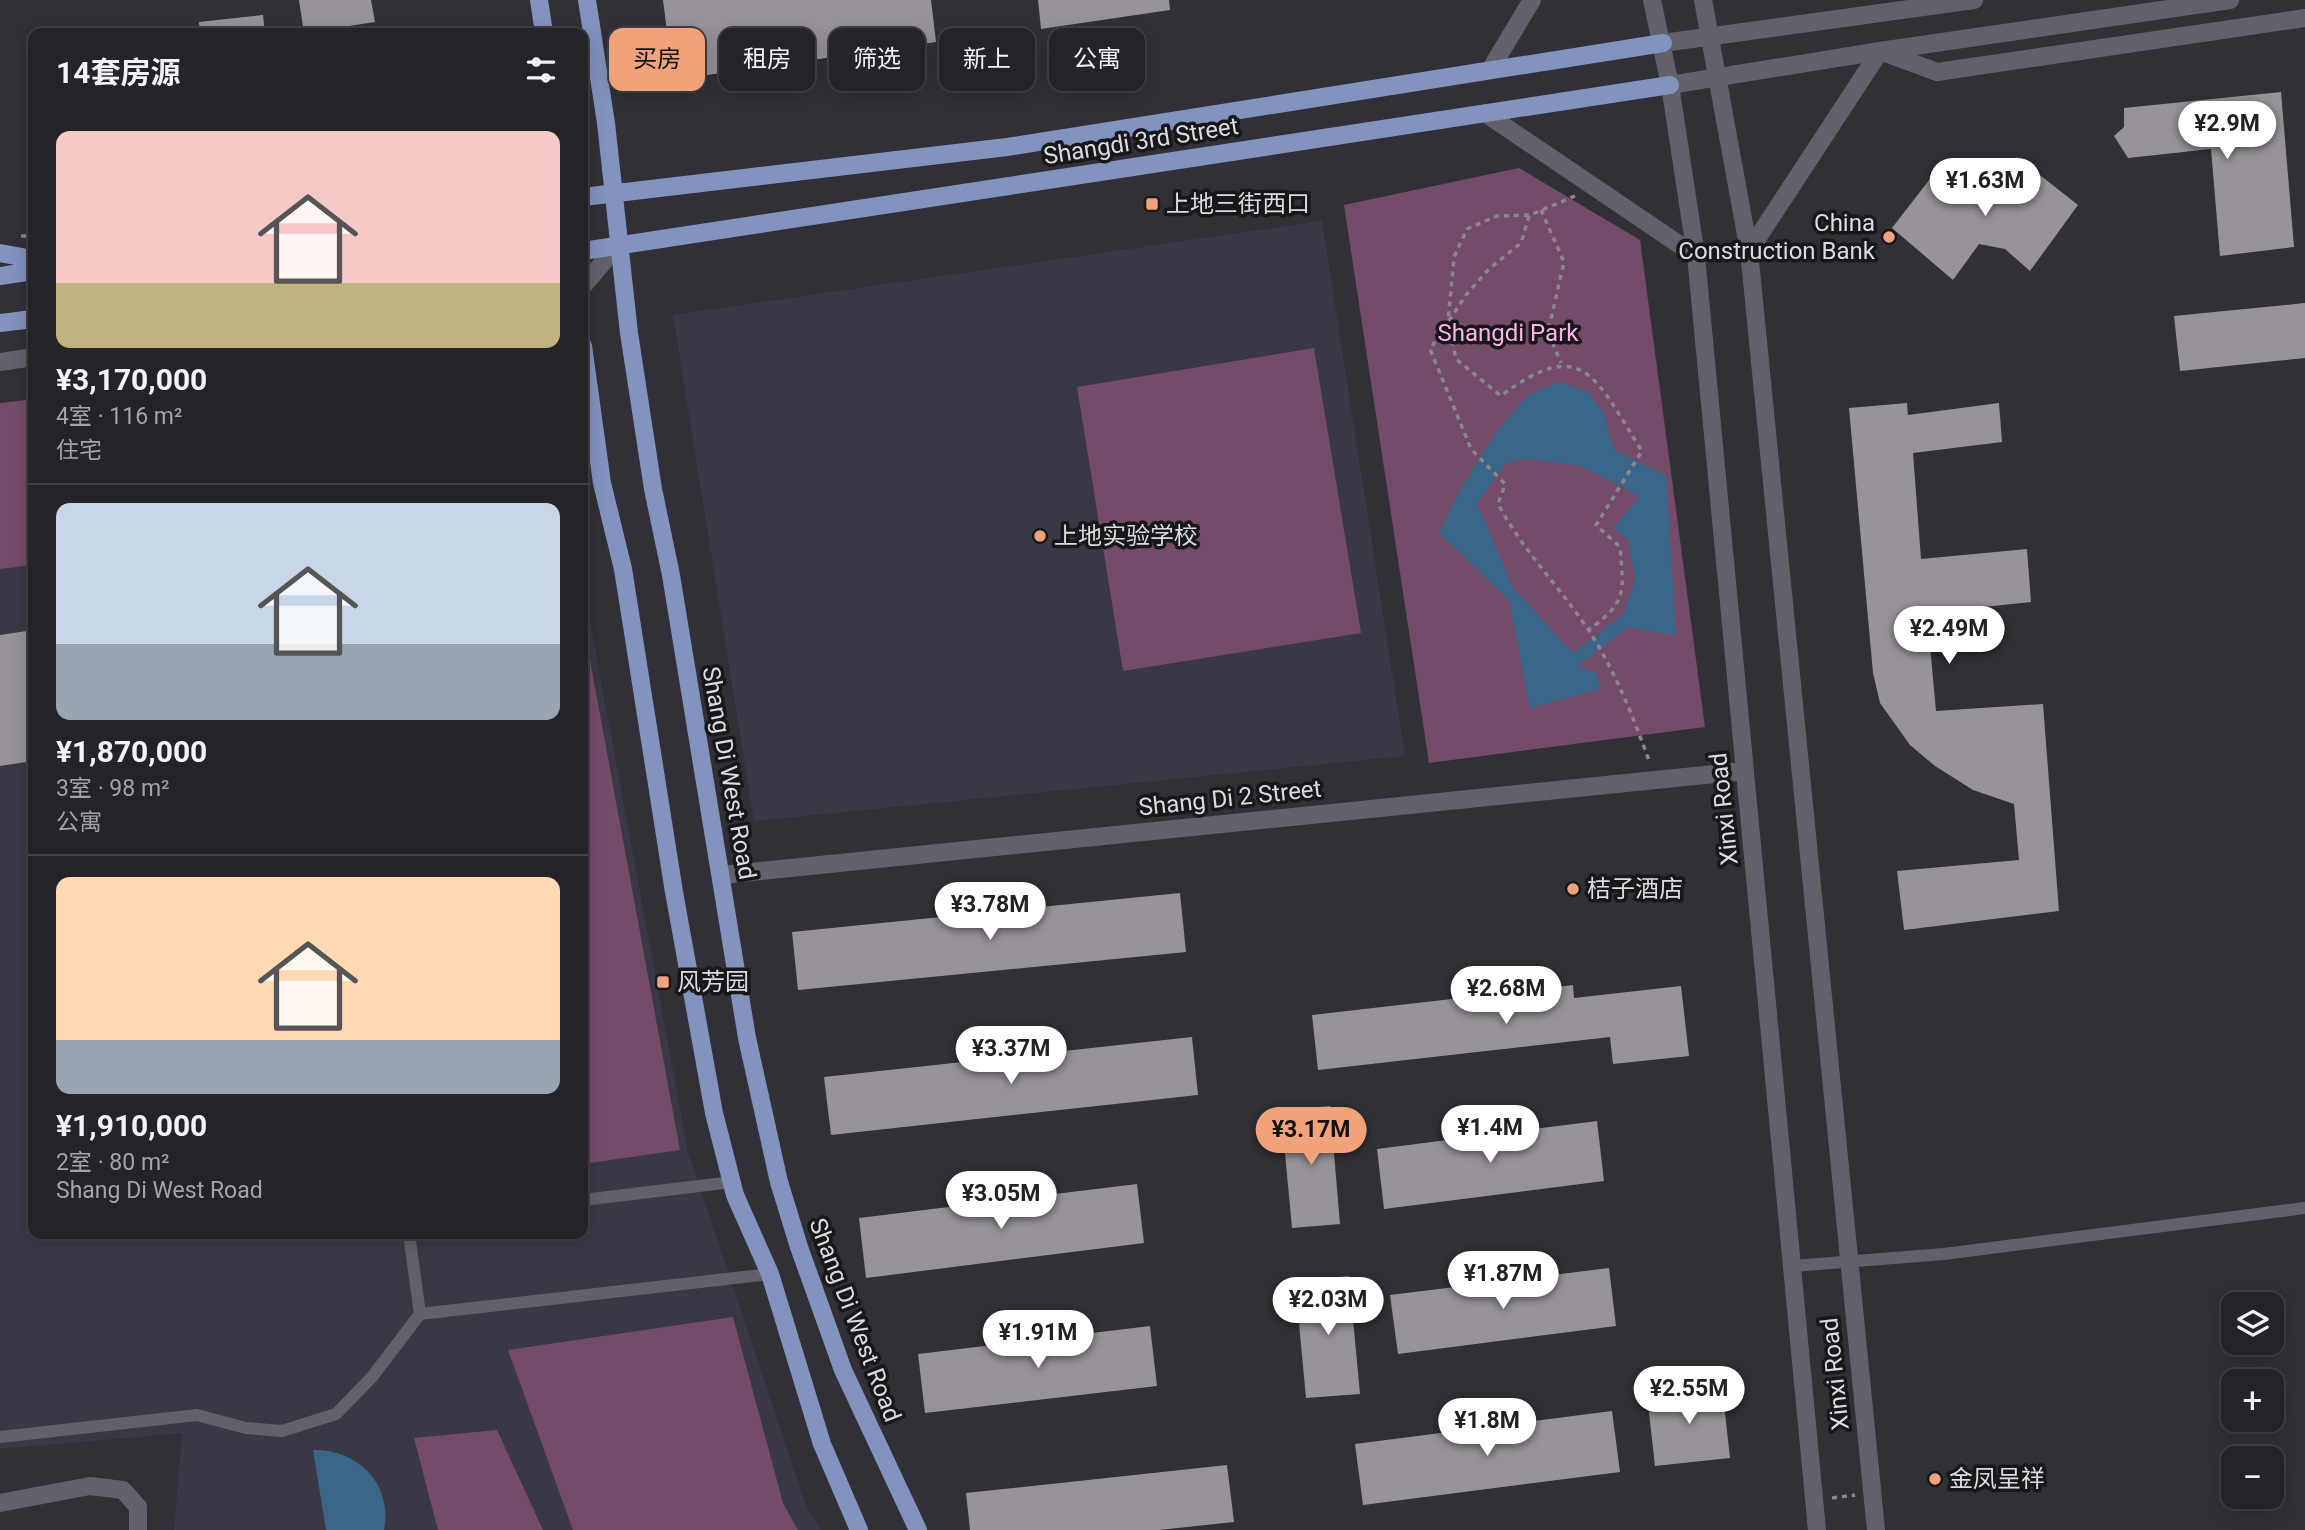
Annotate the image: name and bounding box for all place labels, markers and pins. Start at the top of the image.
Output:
pin: ¥2.9M [2178,102,2276,161]
pin: ¥1.63M [1928,158,2042,218]
place label: 上地三街西口 [1166,190,1310,218]
marker: 上地三街西口 [1144,196,1160,212]
place label: China Construction Bank [1678,209,1876,265]
marker: China Construction Bank [1881,229,1897,245]
place label: 上地实验学校 [1054,522,1198,550]
marker: 上地实验学校 [1032,528,1048,544]
pin: ¥2.49M [1892,606,2006,666]
place label: 桔子酒店 [1587,875,1683,903]
marker: 桔子酒店 [1565,881,1581,897]
pin: ¥3.78M [933,883,1047,942]
pin: ¥2.68M [1449,967,1563,1026]
place label: 风芳园 [677,968,749,996]
marker: 风芳园 [655,974,671,990]
pin: ¥3.37M [954,1026,1068,1086]
pin: ¥1.4M [1441,1106,1539,1165]
pin: ¥3.17M [1254,1108,1368,1167]
pin: ¥3.05M [944,1172,1058,1231]
pin: ¥1.87M [1446,1252,1560,1311]
pin: ¥2.03M [1271,1278,1385,1337]
pin: ¥1.91M [981,1310,1095,1370]
pin: ¥2.55M [1632,1366,1746,1426]
pin: ¥1.8M [1438,1398,1536,1458]
place label: 金凤呈祥 [1949,1465,2045,1493]
marker: 金凤呈祥 [1927,1471,1943,1487]

